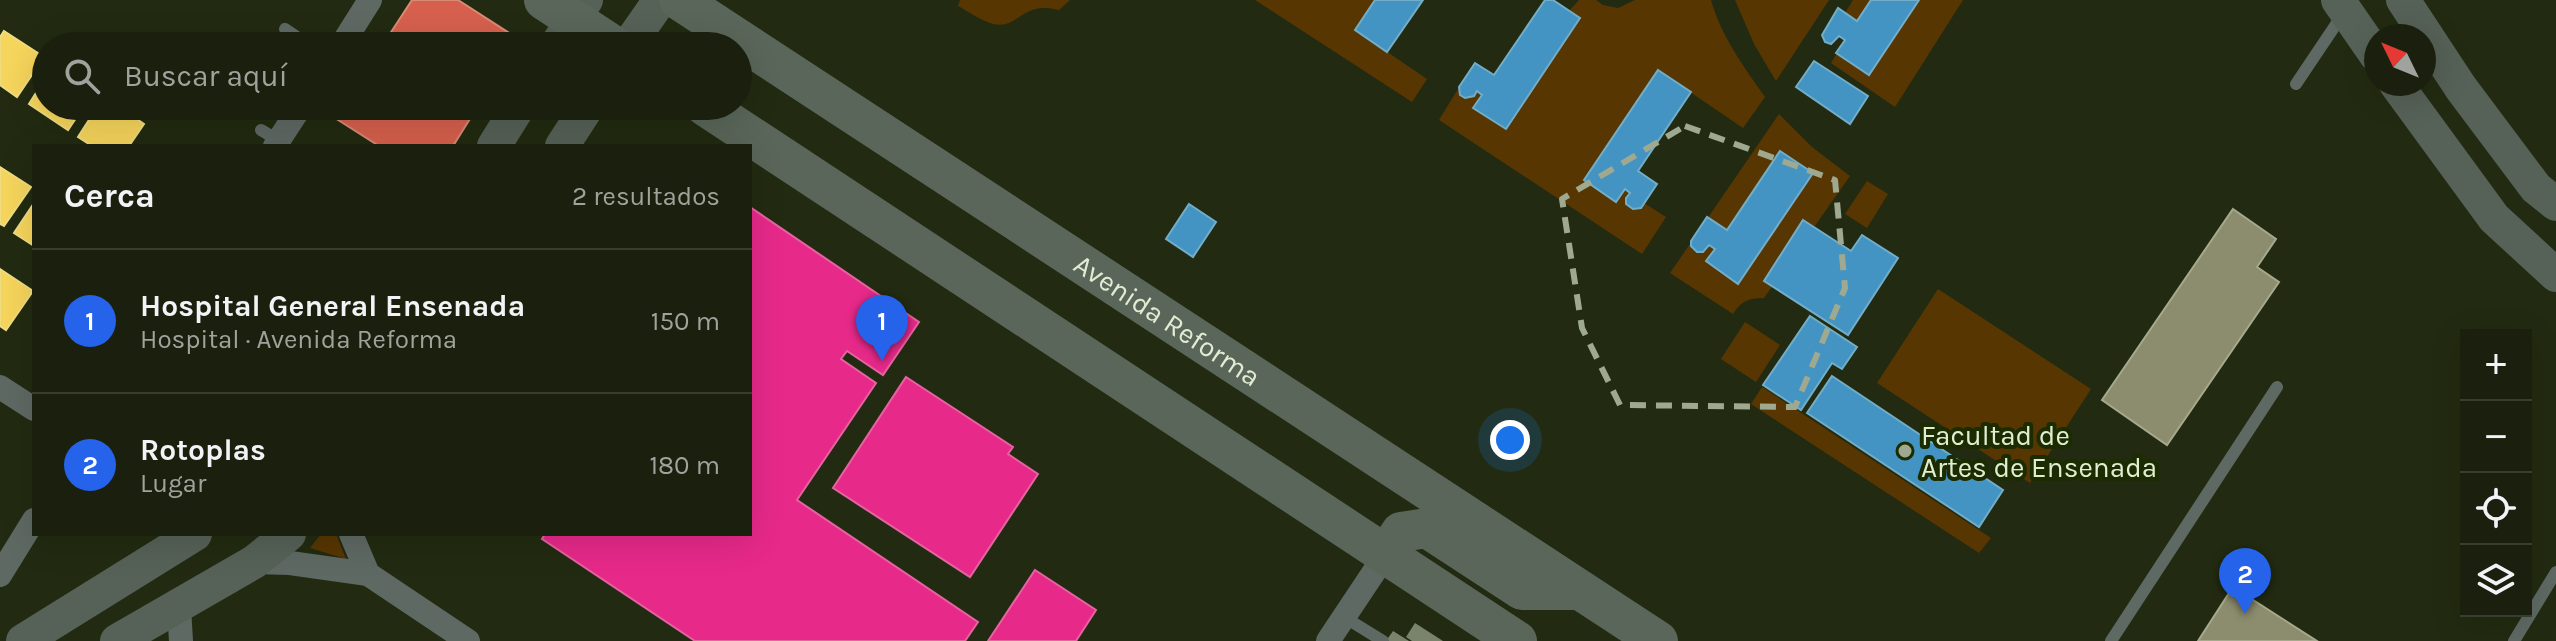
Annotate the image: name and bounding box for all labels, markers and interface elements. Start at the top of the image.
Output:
north arrow [2364,24,2436,96]
search box [32,32,752,120]
icon: search [60,54,104,98]
text: Buscar aquí [124,58,288,94]
text: Cerca [64,176,155,216]
text: 2 resultados [572,181,720,212]
street label: Avenida Reforma [1068,247,1267,393]
text: Hospital General Ensenada [140,288,525,324]
pin: 1 [856,295,908,361]
text: 1 [85,306,95,337]
text: 150 m [651,306,720,337]
text: Hospital · Avenida Reforma [140,324,457,355]
map controls [2460,329,2532,617]
button: + [2460,329,2532,401]
button: − [2460,401,2532,473]
place label: Facultad de Artes de Ensenada [1921,419,2157,484]
your location [1490,420,1530,460]
text: Rotoplas [140,432,266,468]
marker: Facultad de Artes de Ensenada [1896,442,1914,460]
text: 2 [82,450,98,481]
text: 180 m [650,450,720,481]
text: Lugar [140,468,206,499]
button: locate [2460,473,2532,545]
button: layers [2460,545,2532,617]
pin: 2 [2219,548,2271,614]

